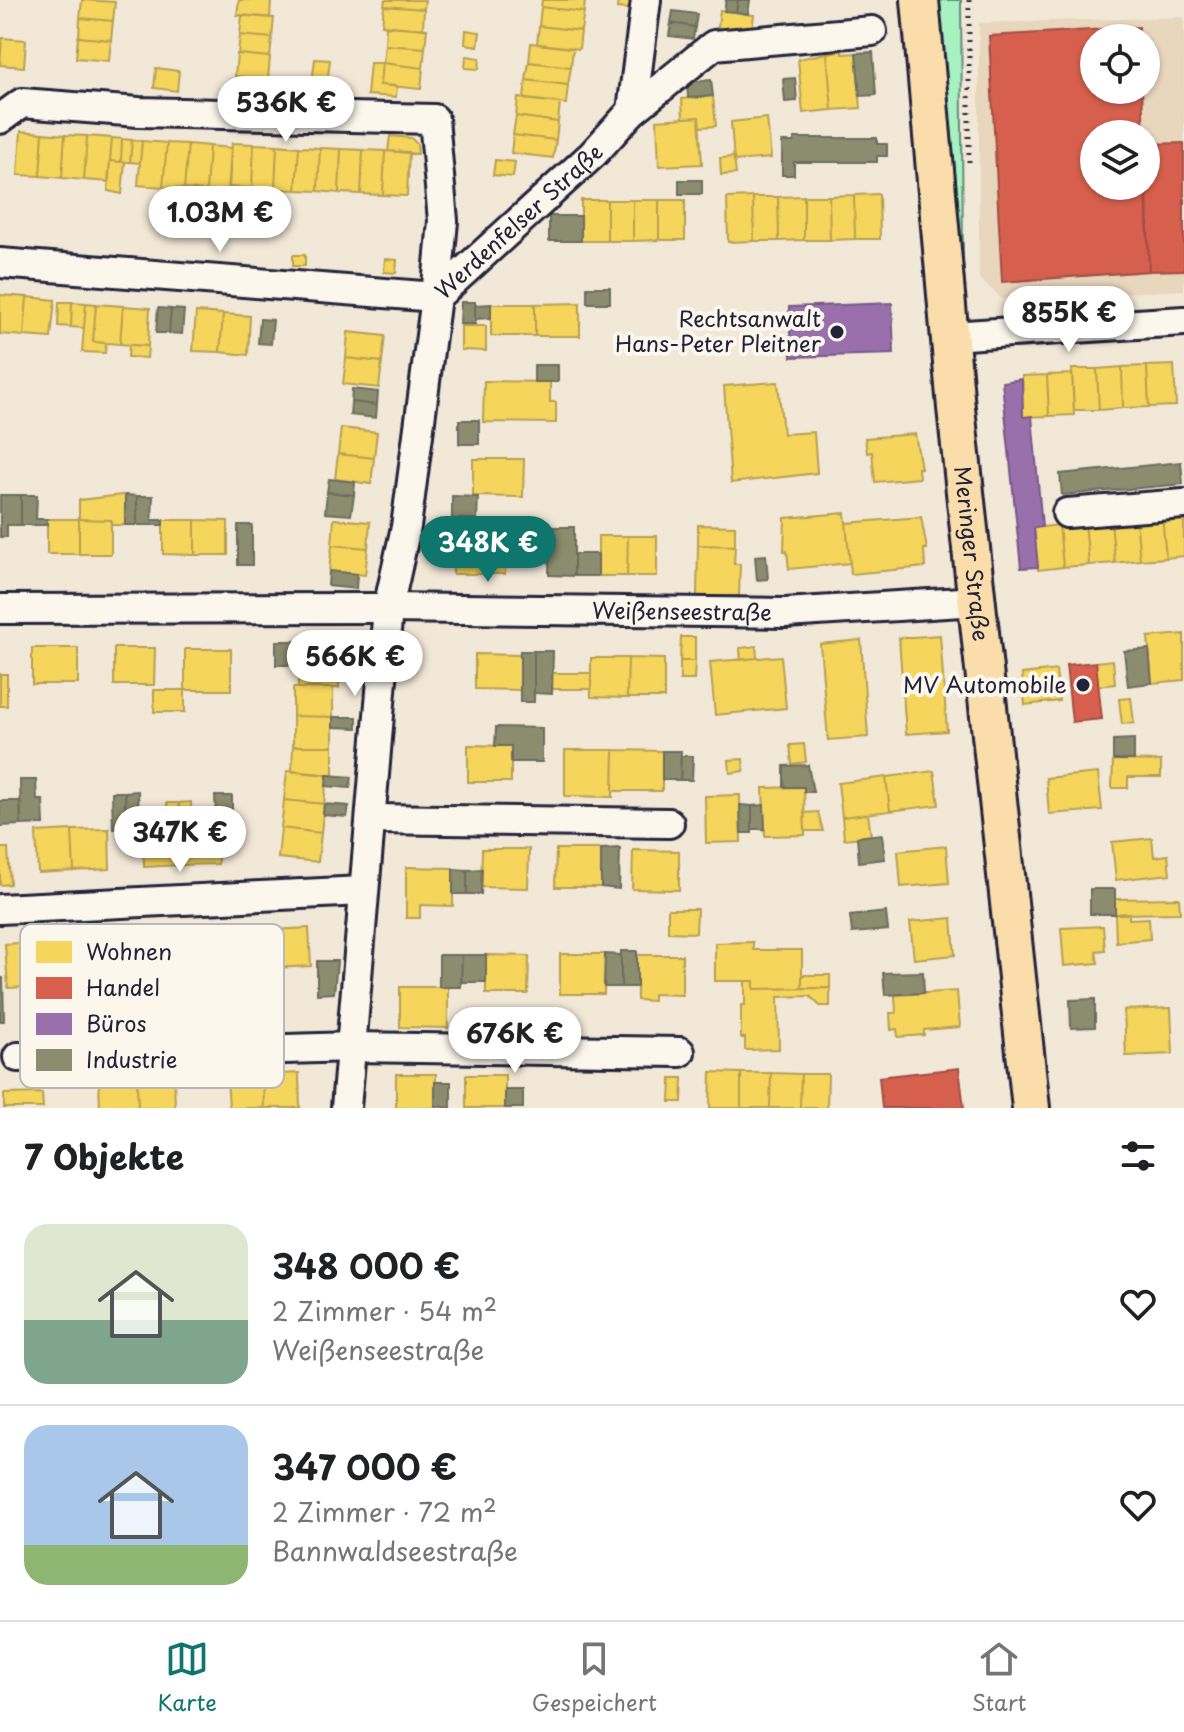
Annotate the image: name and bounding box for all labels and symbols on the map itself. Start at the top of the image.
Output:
pin: 536K € [221,76,351,144]
street label: Werdenfelser Straße [427,136,610,306]
pin: 1.03M € [146,186,294,254]
pin: 855K € [1004,286,1134,354]
place label: Rechtsanwalt Hans-Peter Pleitner [615,301,822,359]
marker: Rechtsanwalt Hans-Peter Pleitner [828,323,846,341]
street label: Meringer Straße [947,464,999,643]
pin: 348K € [423,516,553,584]
street label: Weißenseestraße [592,593,772,628]
pin: 566K € [290,630,420,698]
place label: MV Automobile [903,667,1067,700]
marker: MV Automobile [1074,676,1092,694]
pin: 347K € [115,806,245,874]
legend [20,924,284,1088]
text: Wohnen [86,934,172,967]
text: Handel [86,970,160,1003]
text: Büros [86,1006,146,1039]
pin: 676K € [450,1007,580,1075]
text: Industrie [86,1042,178,1075]

